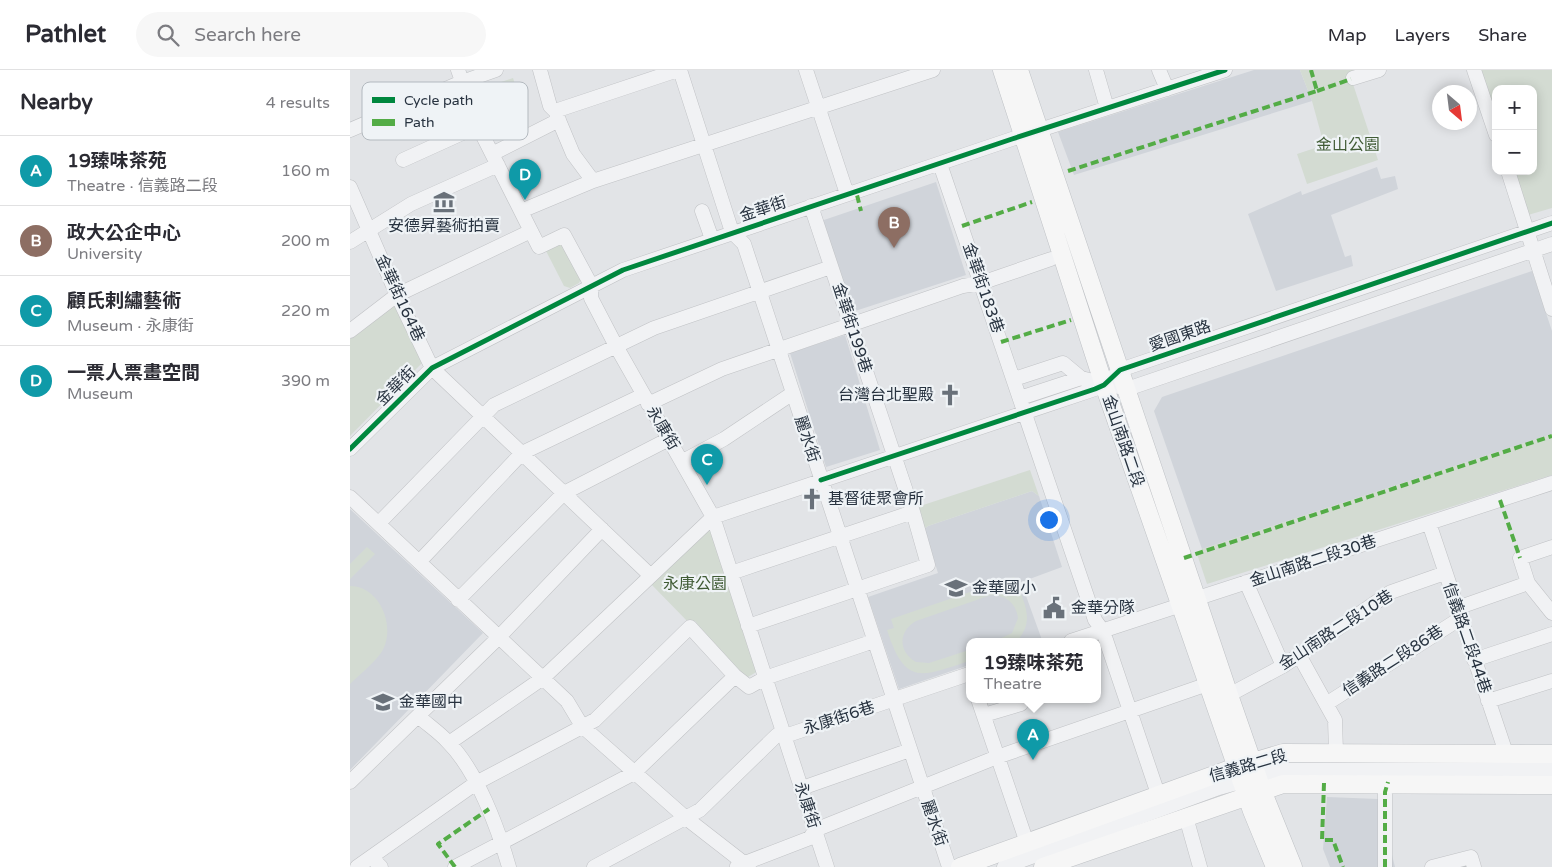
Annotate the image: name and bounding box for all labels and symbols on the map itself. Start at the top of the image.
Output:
legend [362,82,528,140]
north arrow [1432,85,1477,130]
text: Cycle path [404,92,473,109]
text: Path [404,114,435,131]
park label: 金山公園 [1316,135,1380,155]
pin: D [509,159,541,200]
museum icon: 安德昇藝術拍賣 [431,189,457,215]
street label: 金華街 [737,192,789,226]
pin: B [878,207,910,248]
place label: 安德昇藝術拍賣 [388,216,500,236]
street label: 金華街183巷 [958,240,1008,336]
street label: 金華街164巷 [371,251,429,345]
street label: 金華街199巷 [828,280,876,376]
street label: 愛國東路 [1146,316,1214,356]
street label: 金華街 [372,362,420,410]
church icon: 台灣台北聖殿 [937,382,963,408]
place label: 台灣台北聖殿 [838,385,934,405]
street label: 金山南路二段 [1098,392,1148,490]
street label: 永康街 [642,402,684,454]
street label: 麗水街 [790,413,824,465]
pin: C [691,444,723,485]
church icon: 基督徒聚會所 [799,486,825,512]
place label: 基督徒聚會所 [828,489,924,509]
your location [1036,507,1062,533]
street label: 金山南路二段30巷 [1247,531,1379,591]
park label: 永康公園 [663,574,727,594]
school or university icon: 金華國小 [943,575,969,601]
place label: 金華國小 [972,578,1036,598]
street label: 信義路二段44巷 [1439,580,1495,696]
street label: 金山南路二段10巷 [1275,586,1397,674]
public building icon: 金華分隊 [1041,595,1067,621]
place label: 金華分隊 [1071,598,1135,618]
street label: 信義路二段86巷 [1339,621,1447,701]
school or university icon: 金華國中 [370,689,396,715]
place label: 金華國中 [399,692,463,712]
street label: 永康街6巷 [801,697,877,739]
pin: A [1017,719,1049,760]
street label: 信義路二段 [1207,745,1289,787]
street label: 永康街 [790,779,824,831]
street label: 麗水街 [917,797,951,849]

